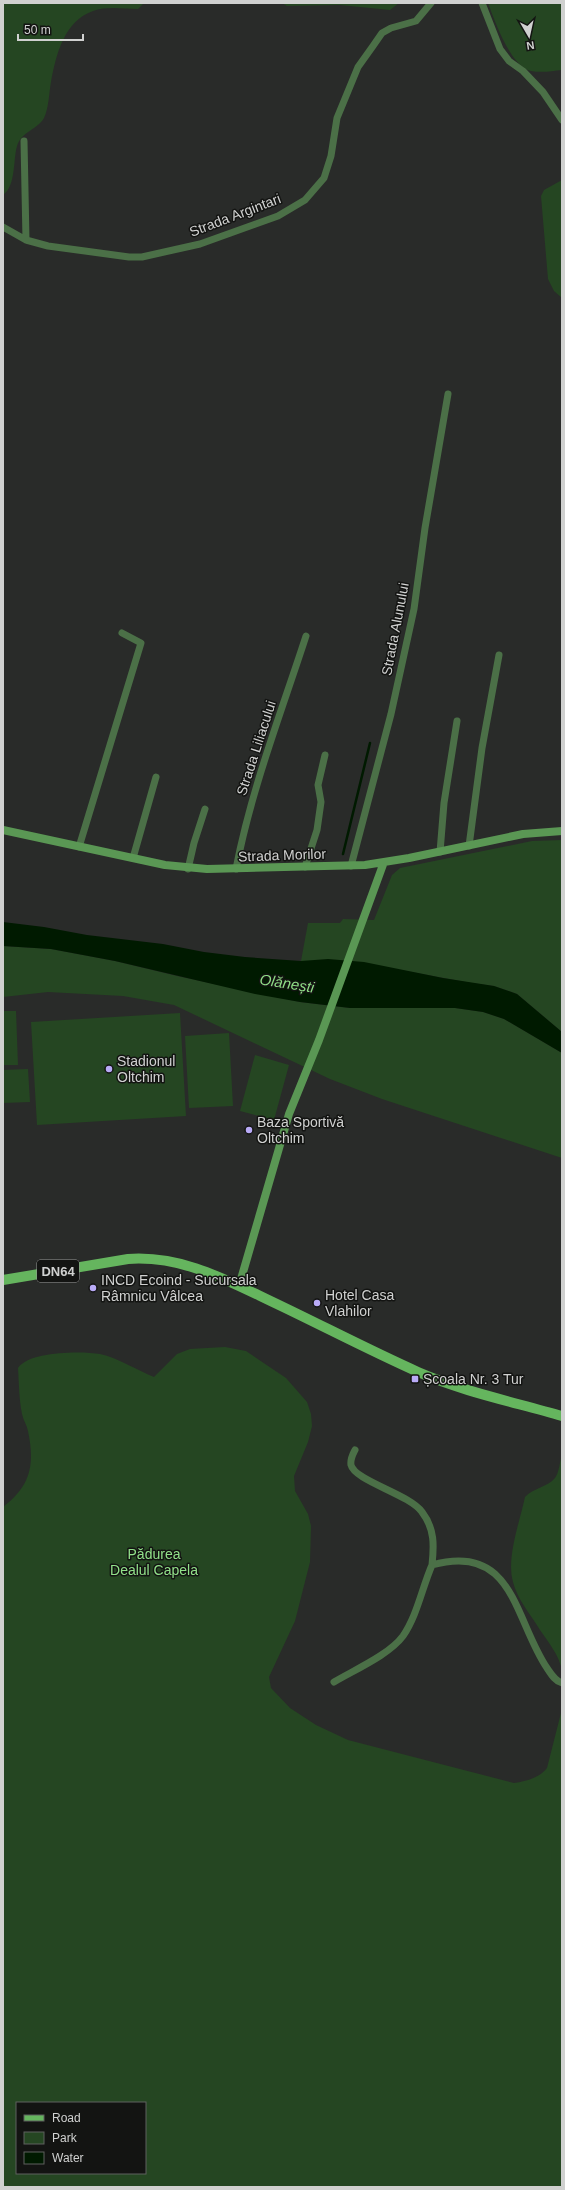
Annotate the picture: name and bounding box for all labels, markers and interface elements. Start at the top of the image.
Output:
scale bar [18,16,83,42]
north arrow [509,16,549,56]
text: 50 m [24,23,51,37]
text: N [526,39,535,52]
street label: Strada Argintari [187,190,283,240]
street label: Strada Alunului [378,581,412,677]
street label: Strada Liliacului [233,699,279,797]
street label: Strada Morilor [238,845,327,865]
water label: Olănești [258,970,316,996]
place label: Stadionul Oltchim [117,1053,175,1085]
marker: Stadionul Oltchim [104,1064,114,1074]
place label: Baza Sportivă Oltchim [257,1114,344,1146]
marker: Baza Sportivă Oltchim [244,1125,254,1135]
road number: DN64 [37,1260,79,1282]
place label: INCD Ecoind - Sucursala Râmnicu Vâlcea [101,1272,257,1304]
marker: INCD Ecoind - Sucursala Râmnicu Vâlcea [88,1283,98,1293]
place label: Hotel Casa Vlahilor [325,1287,394,1319]
marker: Hotel Casa Vlahilor [312,1298,322,1308]
place label: Școala Nr. 3 Tur [423,1371,524,1387]
marker: Școala Nr. 3 Tur [410,1374,420,1384]
park label: Pădurea Dealul Capela [110,1546,198,1578]
legend [16,2102,146,2174]
text: Road [52,2111,81,2125]
text: Park [52,2131,78,2145]
text: Water [52,2151,84,2165]

